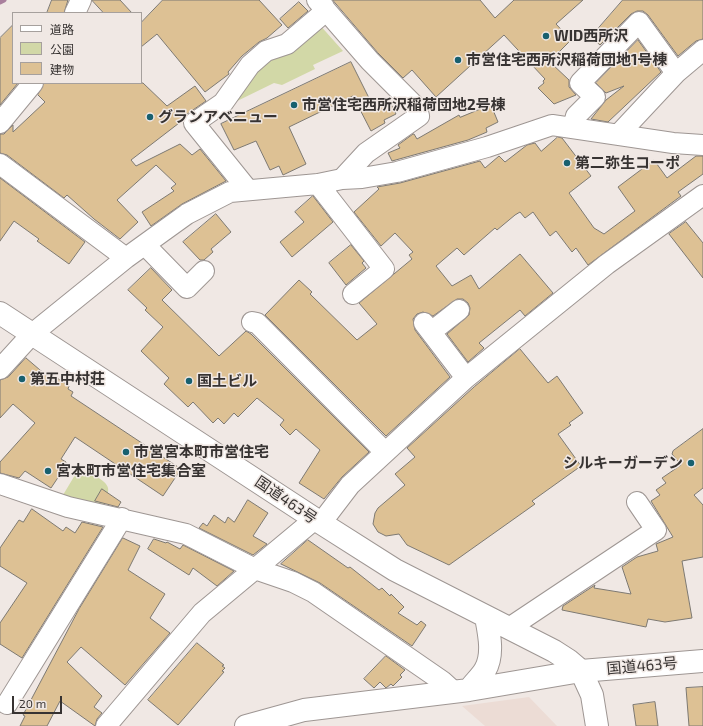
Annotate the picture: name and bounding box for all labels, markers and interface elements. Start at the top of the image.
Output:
legend [12,12,142,84]
text: 道路 [50,22,74,36]
place label: WID西所沢 [554,27,628,45]
marker: WID西所沢 [541,31,551,41]
text: 公園 [50,42,74,56]
place label: 市営住宅西所沢稲荷団地1号棟 [466,51,667,69]
marker: 市営住宅西所沢稲荷団地1号棟 [453,55,463,65]
text: 建物 [50,62,74,76]
place label: 市営住宅西所沢稲荷団地2号棟 [302,96,506,114]
marker: 市営住宅西所沢稲荷団地2号棟 [289,100,299,110]
place label: グランアベニュー [158,108,278,126]
marker: グランアベニュー [145,112,155,122]
place label: 第二弥生コーポ [575,154,680,172]
marker: 第二弥生コーポ [562,158,572,168]
place label: 第五中村荘 [30,370,105,388]
place label: 国土ビル [197,372,257,390]
marker: 第五中村荘 [17,374,27,384]
marker: 国土ビル [184,376,194,386]
place label: 市営宮本町市営住宅 [134,443,269,461]
marker: 市営宮本町市営住宅 [121,447,131,457]
place label: シルキーガーデン [563,454,683,472]
marker: シルキーガーデン [686,458,696,468]
place label: 宮本町市営住宅集合室 [56,462,206,480]
marker: 宮本町市営住宅集合室 [43,466,53,476]
street label: 国道463号 [251,473,321,527]
street label: 国道463号 [606,654,678,678]
scale bar [14,688,64,714]
text: 20 m [19,696,46,710]

